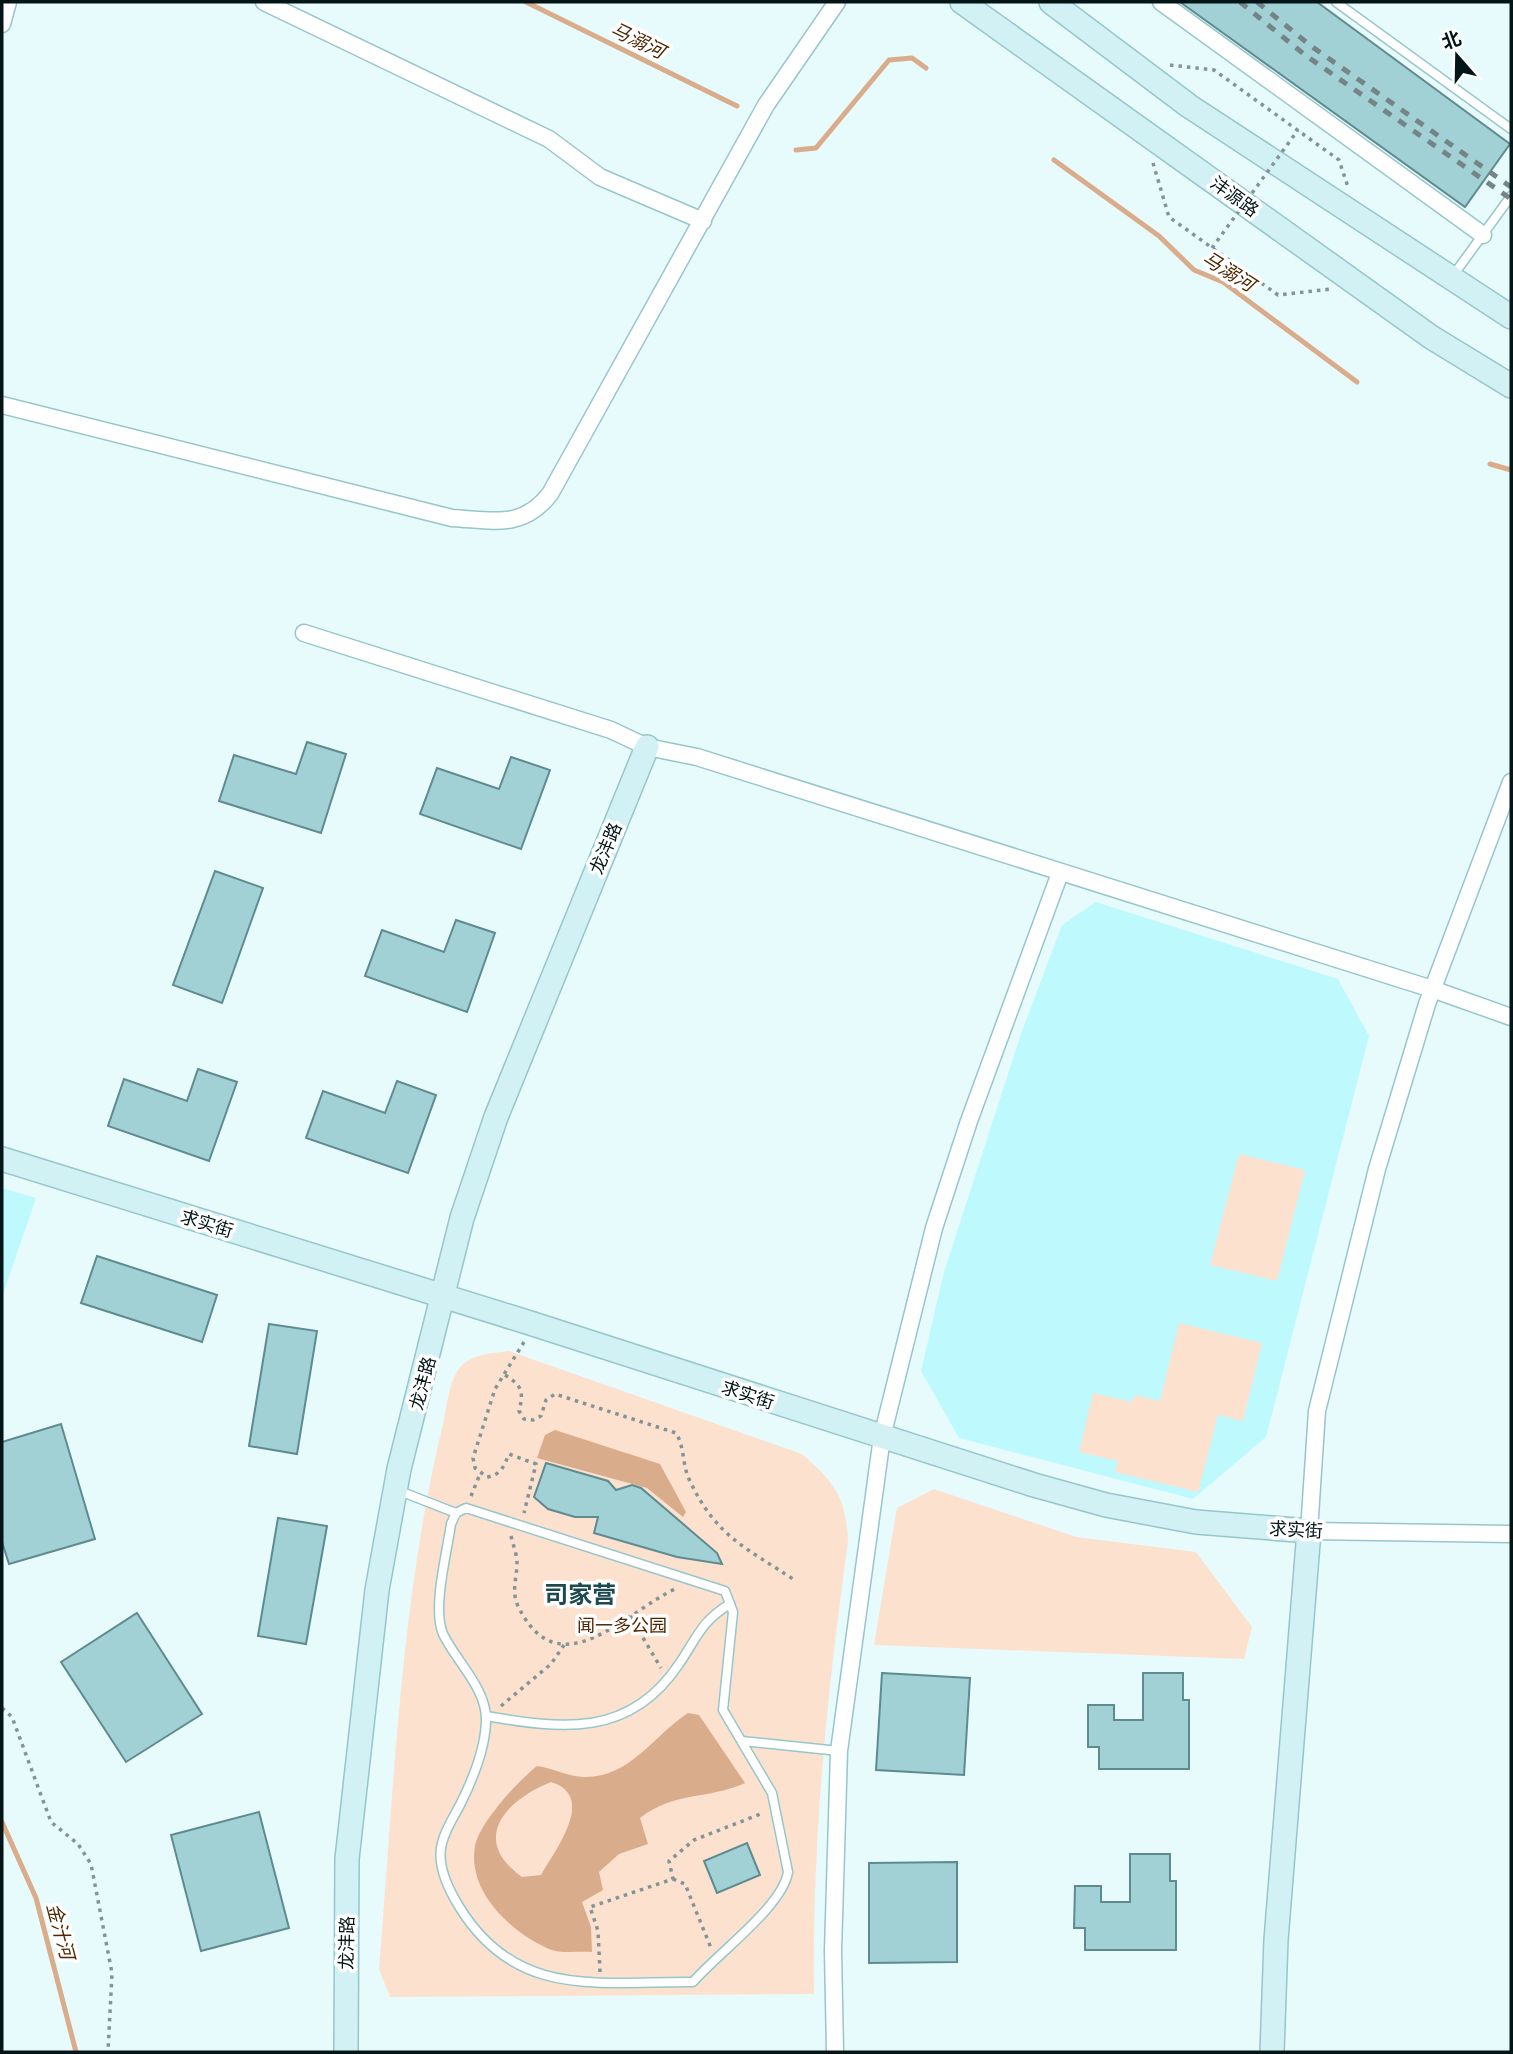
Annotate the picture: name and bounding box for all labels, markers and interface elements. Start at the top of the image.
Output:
water label: 马溺河 [607,16,673,66]
north arrow [1422,21,1492,91]
text: 北 [1438,25,1465,55]
street label: 沣源路 [1206,170,1264,222]
water label: 马溺河 [1198,245,1263,299]
street label: 龙沣路 [583,818,627,878]
street label: 求实街 [178,1204,236,1242]
street label: 龙沣路 [403,1354,441,1412]
street label: 求实街 [719,1374,777,1414]
street label: 求实街 [1268,1516,1324,1542]
district label: 司家营 [544,1577,616,1610]
park label: 闻一多公园 [577,1613,667,1637]
water label: 金汁河 [41,1900,82,1966]
street label: 龙沣路 [334,1916,358,1970]

